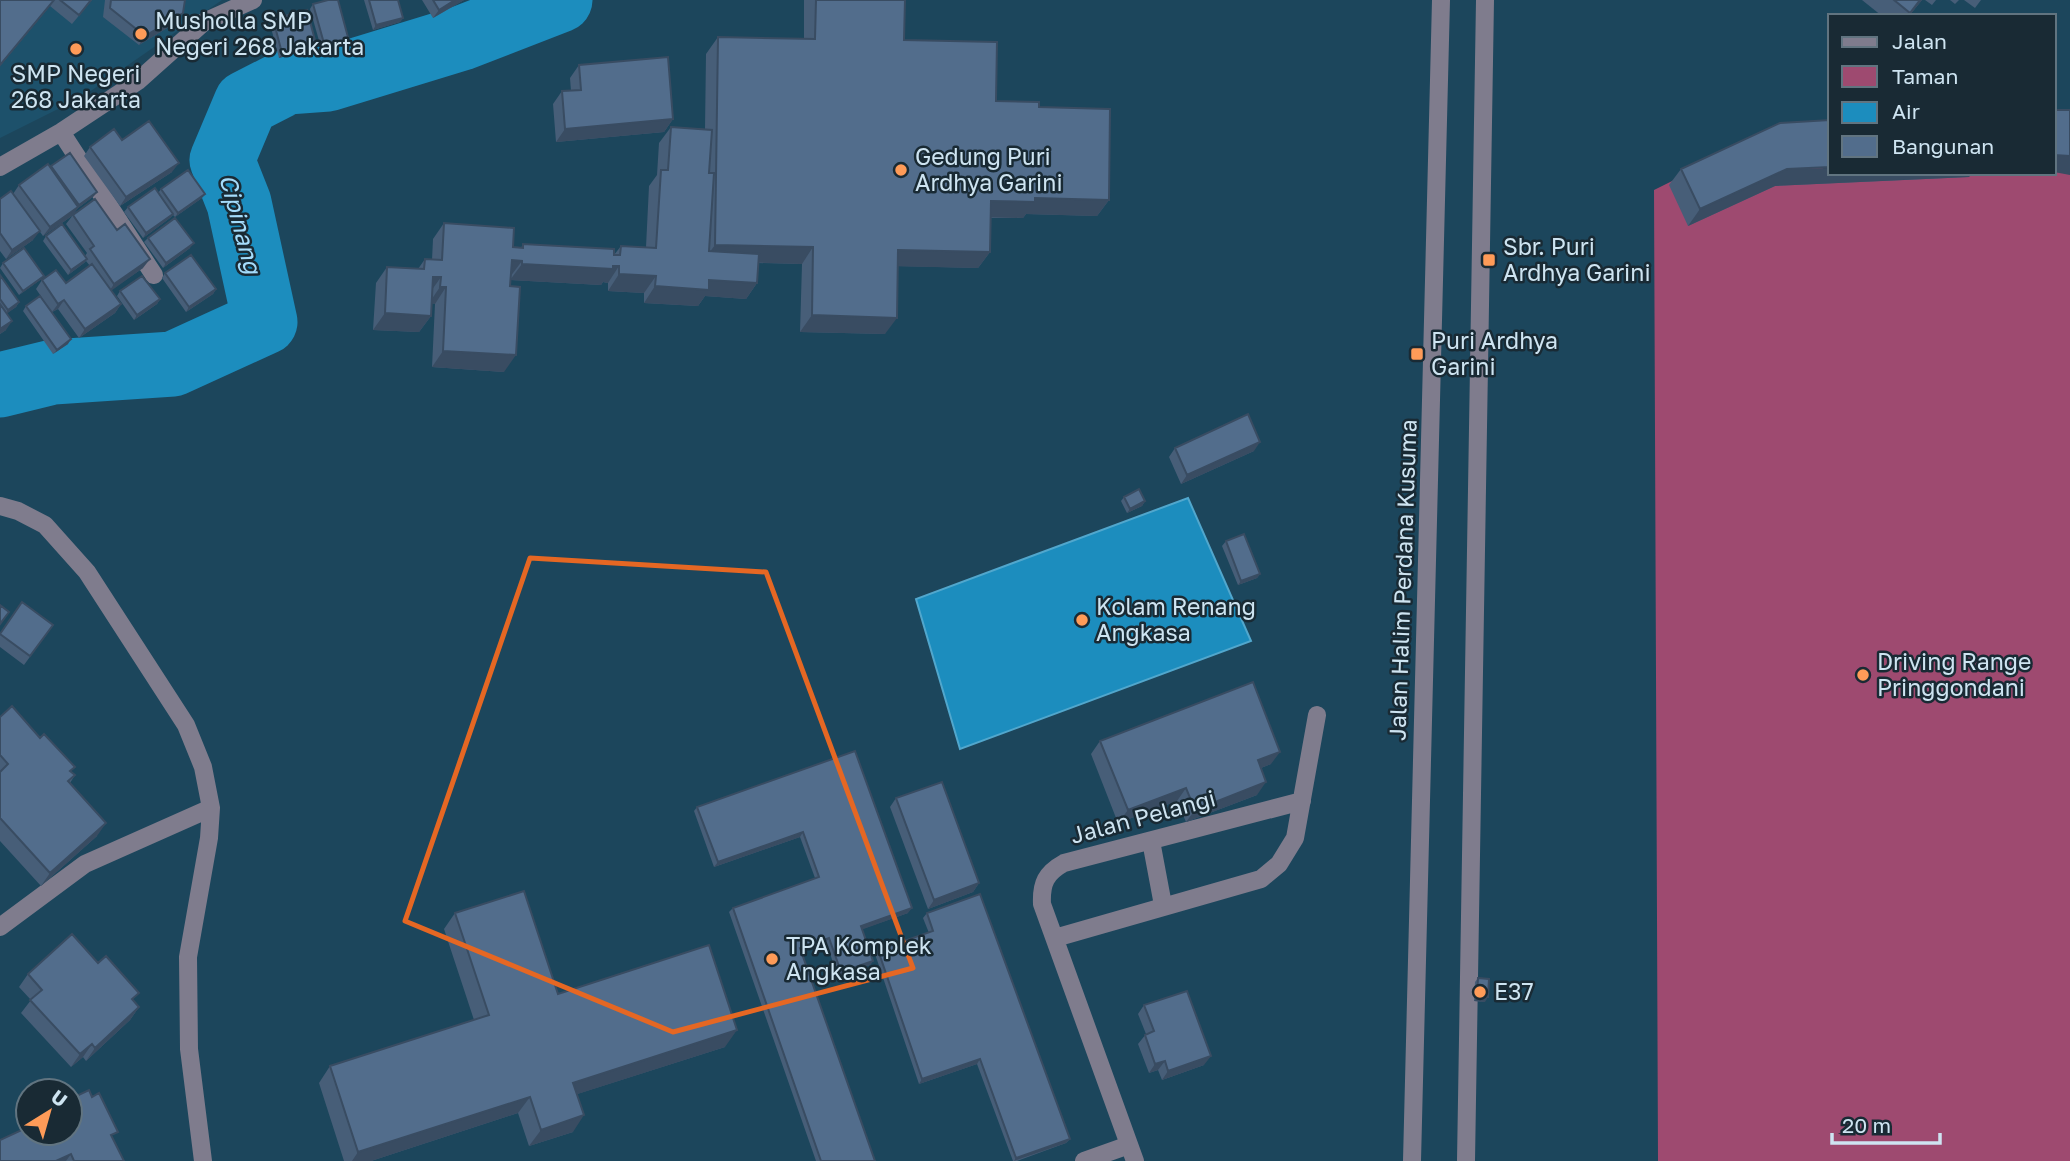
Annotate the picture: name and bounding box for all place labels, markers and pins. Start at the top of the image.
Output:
place label: Musholla SMP Negeri 268 Jakarta [155,6,364,60]
marker: Musholla SMP Negeri 268 Jakarta [133,26,149,42]
marker: SMP Negeri 268 Jakarta [68,41,84,57]
place label: SMP Negeri 268 Jakarta [11,59,141,113]
place label: Gedung Puri Ardhya Garini [915,142,1063,196]
marker: Gedung Puri Ardhya Garini [893,162,909,178]
place label: Sbr. Puri Ardhya Garini [1503,232,1651,286]
marker: Sbr. Puri Ardhya Garini [1481,252,1497,268]
place label: Puri Ardhya Garini [1431,326,1558,380]
marker: Puri Ardhya Garini [1409,346,1425,362]
place label: Kolam Renang Angkasa [1096,592,1256,646]
marker: Kolam Renang Angkasa [1074,612,1090,628]
place label: Driving Range Pringgondani [1877,647,2031,701]
marker: Driving Range Pringgondani [1855,667,1871,683]
place label: TPA Komplek Angkasa [786,931,932,985]
marker: TPA Komplek Angkasa [764,951,780,967]
place label: E37 [1494,977,1534,1005]
marker: E37 [1472,984,1488,1000]

